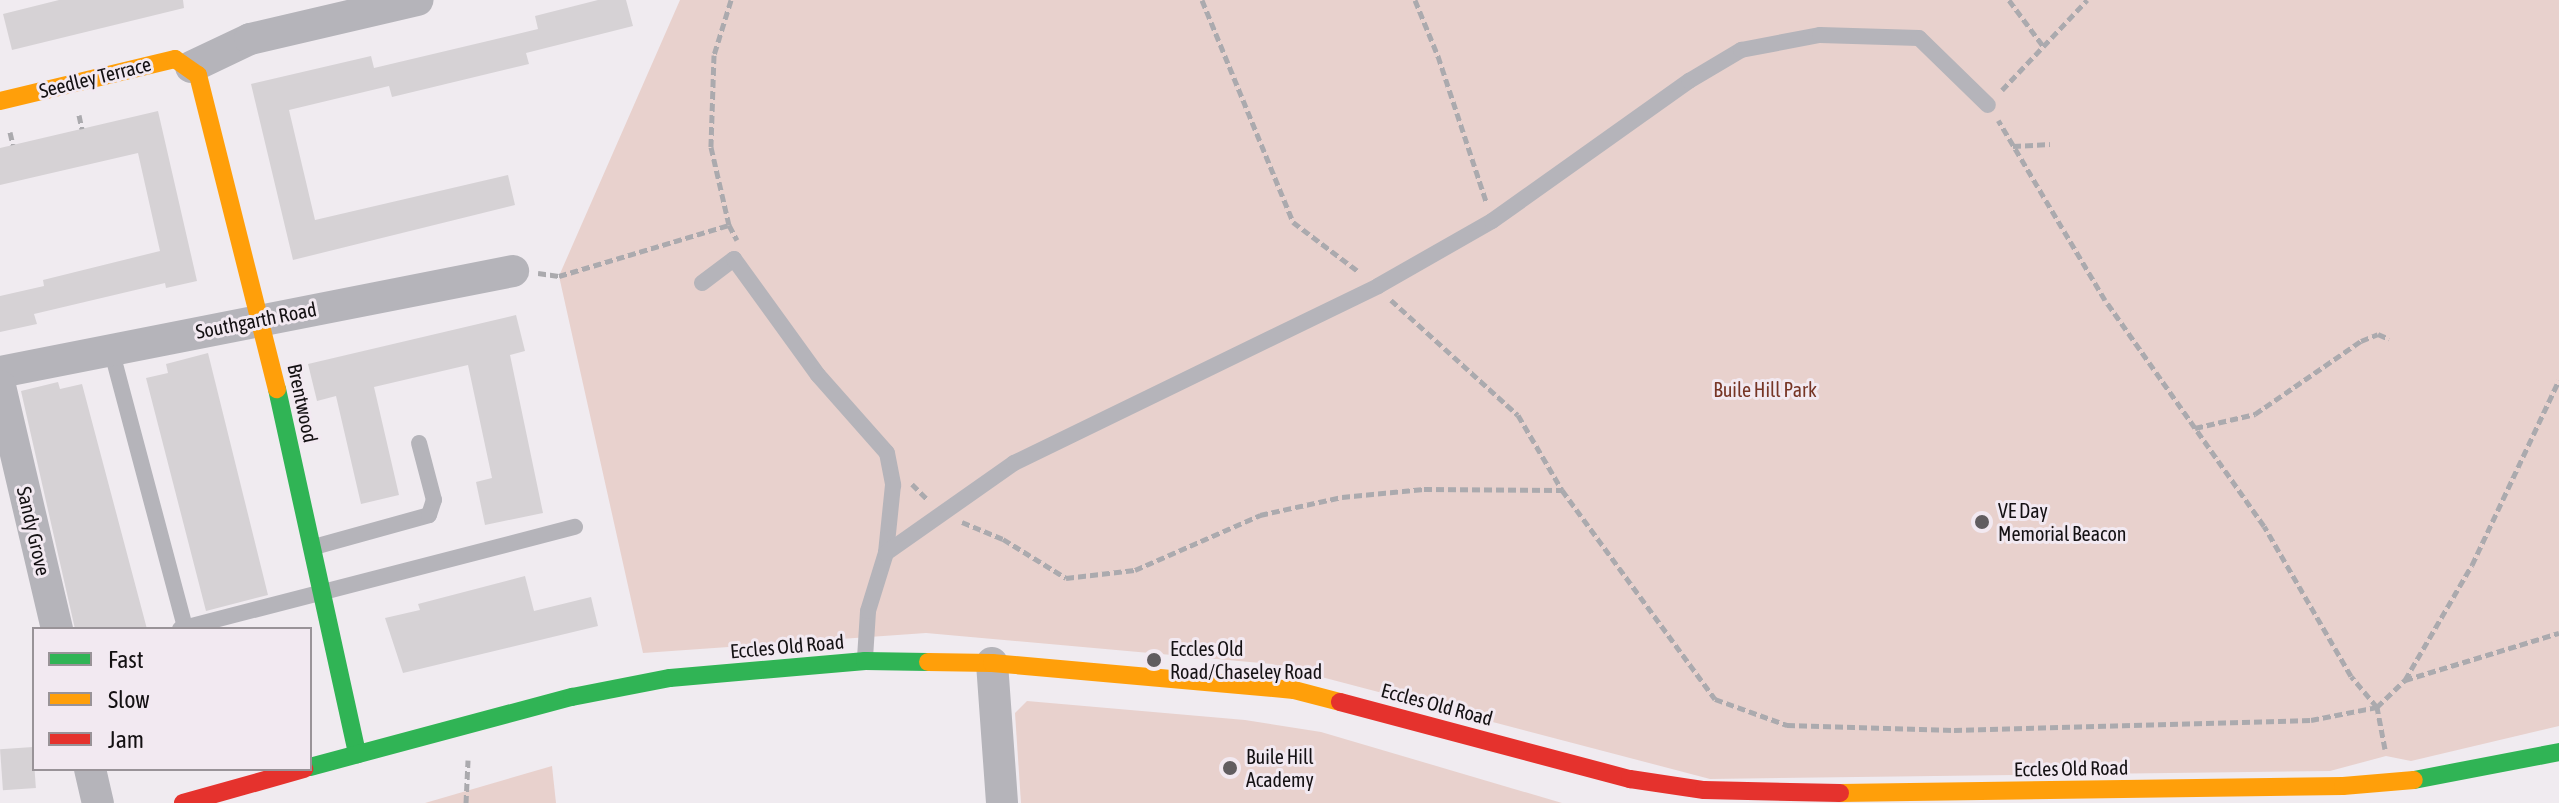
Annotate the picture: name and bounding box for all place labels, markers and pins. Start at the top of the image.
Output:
place label: VE Day Memorial Beacon [1998,498,2126,545]
marker: VE Day Memorial Beacon [1973,513,1991,531]
place label: Eccles Old Road/Chaseley Road [1170,636,1322,683]
marker: Eccles Old Road/Chaseley Road [1145,651,1163,669]
place label: Buile Hill Academy [1246,744,1314,791]
marker: Buile Hill Academy [1221,759,1239,777]

